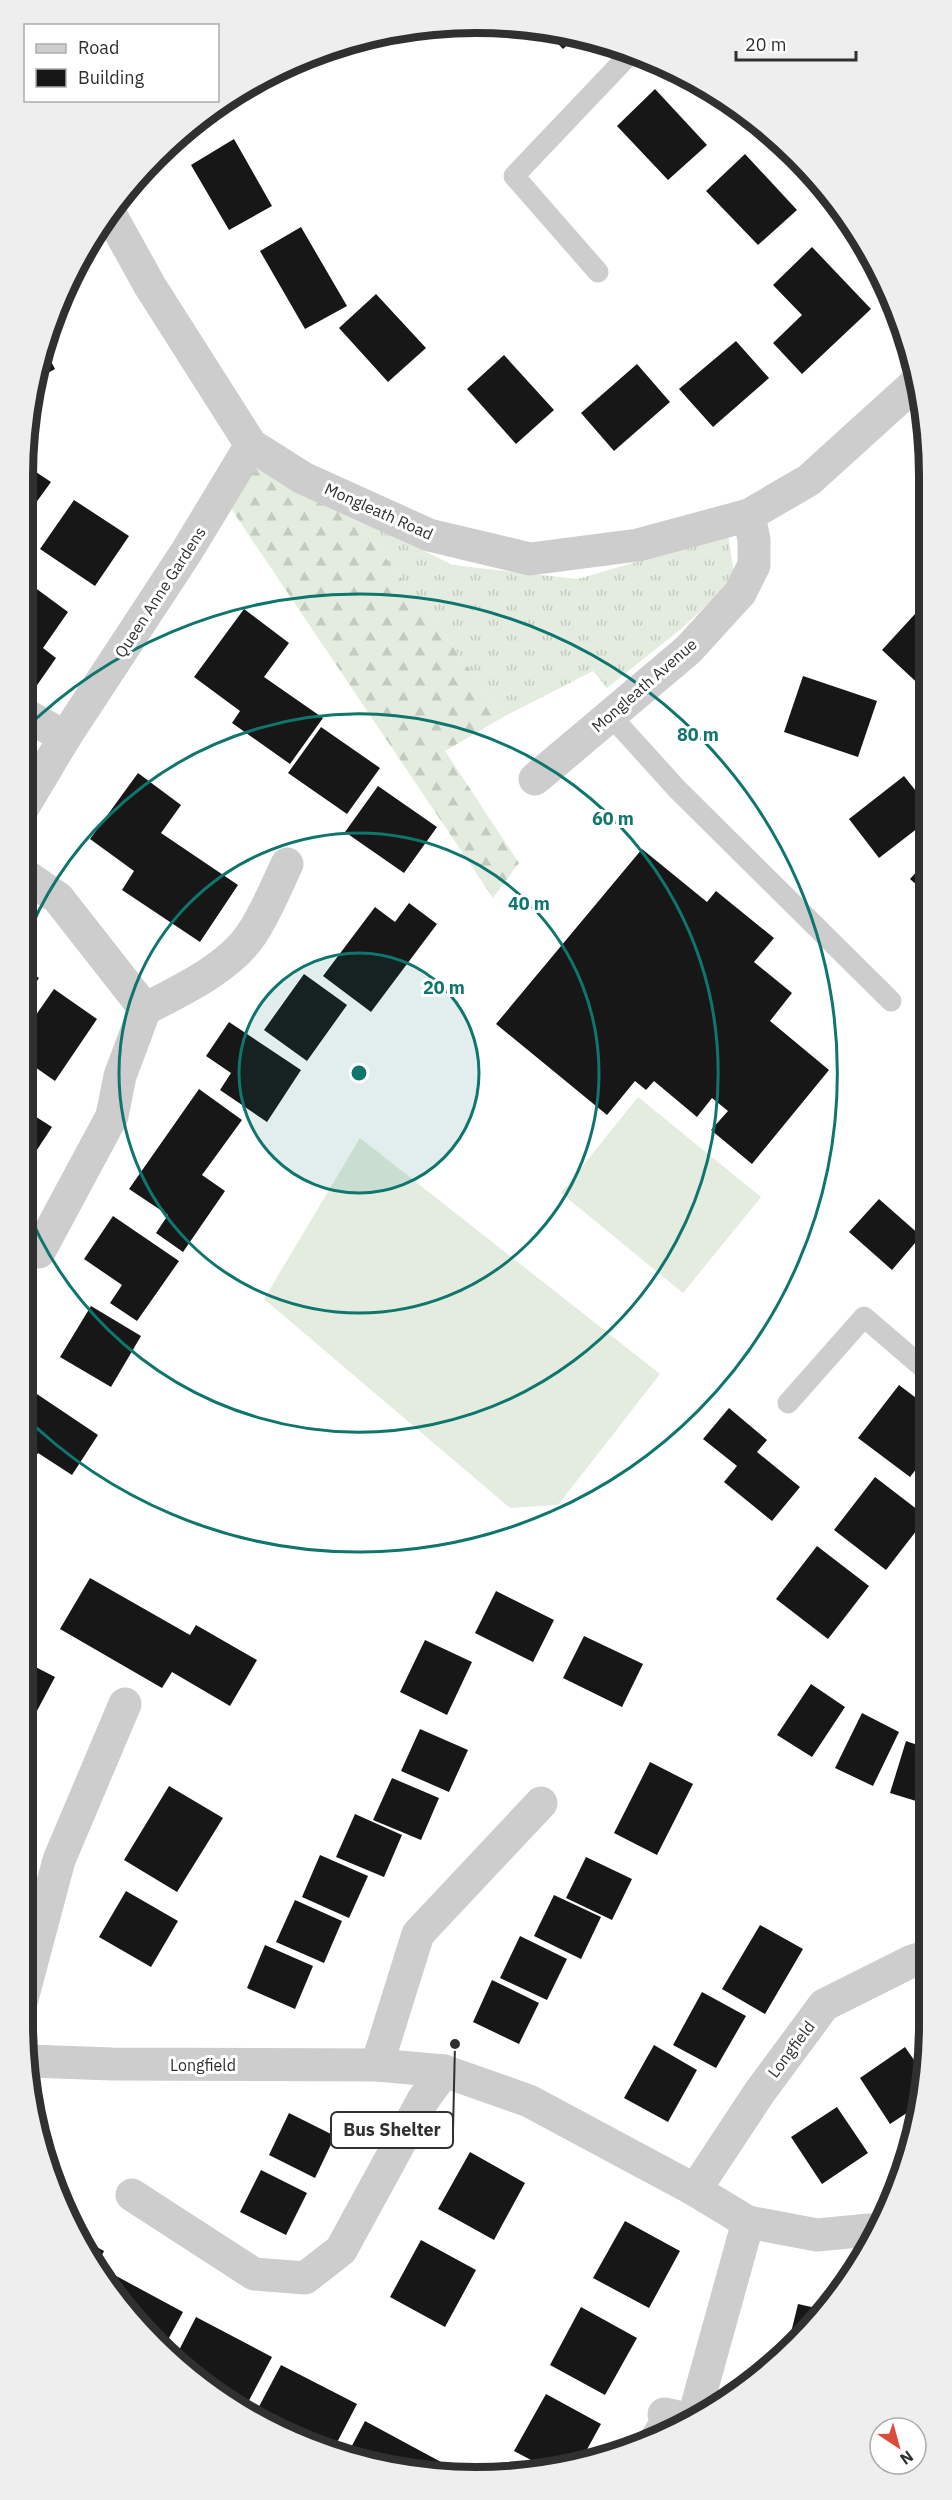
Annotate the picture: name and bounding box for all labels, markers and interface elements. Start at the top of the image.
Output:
legend [24,24,219,102]
scale bar [736,24,856,62]
text: 20 m [745,33,787,56]
text: Road [78,36,119,59]
text: Building [78,66,145,89]
street label: Mongleath Road [322,478,436,544]
street label: Queen Anne Gardens [110,523,210,661]
street label: Mongleath Avenue [587,634,701,736]
text: 80 m [677,723,719,746]
text: 60 m [592,807,634,830]
text: 40 m [508,892,550,915]
text: 20 m [423,976,465,999]
centre of rings [349,1063,369,1083]
street label: Longfield [763,2017,819,2081]
street label: Longfield [170,2055,236,2075]
callout: Bus Shelter [331,2112,453,2148]
text: Bus Shelter [343,2118,441,2141]
north arrow [868,2416,928,2476]
text: N [896,2447,917,2470]

